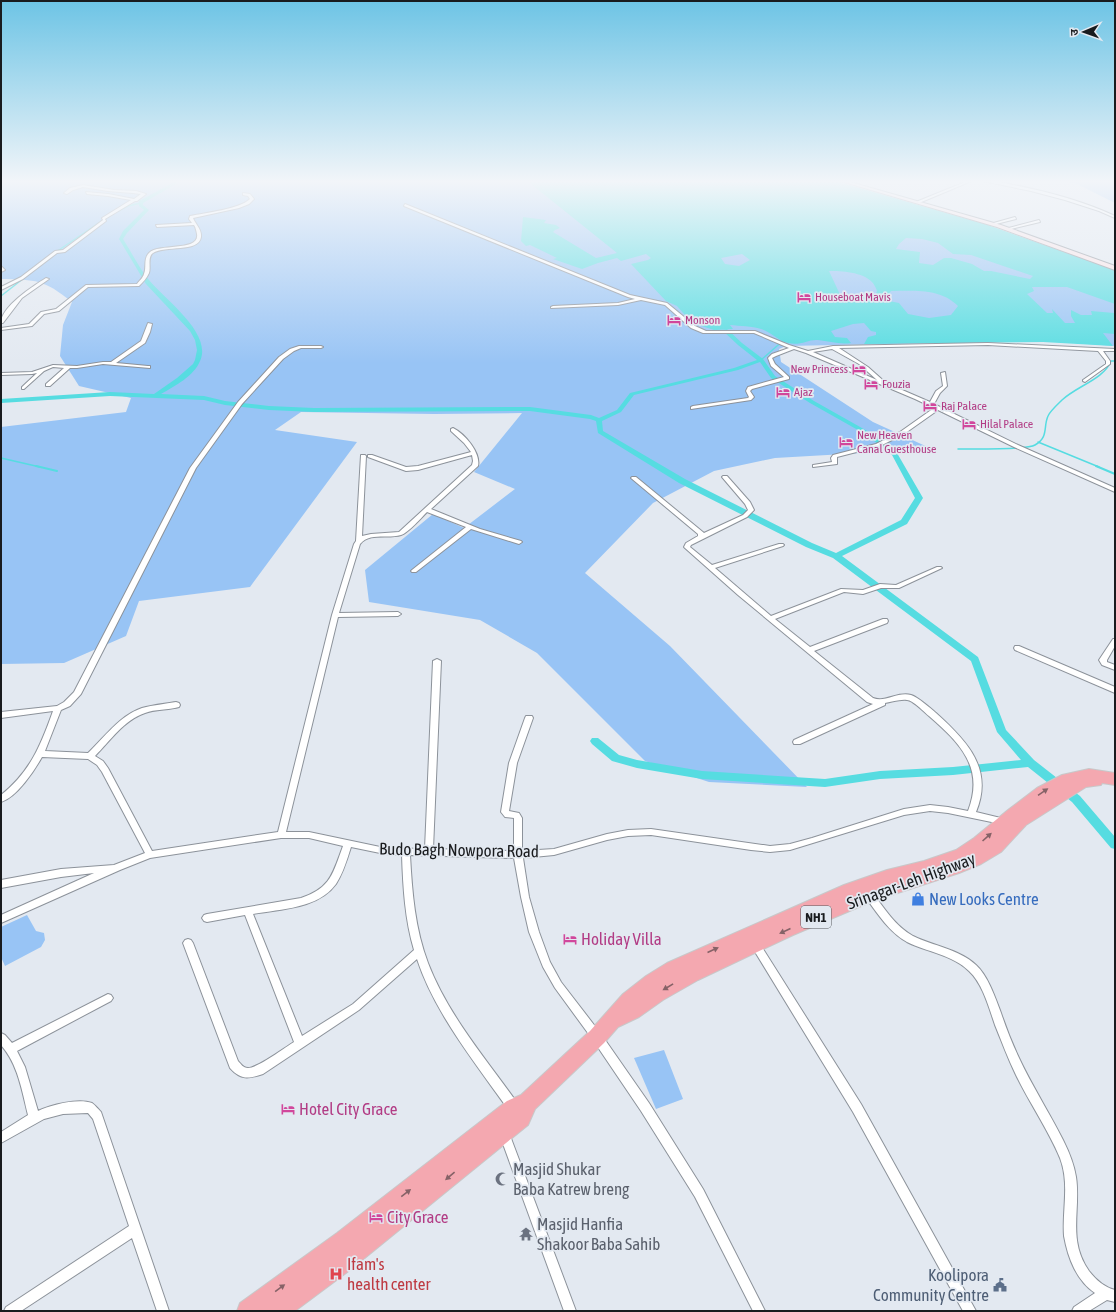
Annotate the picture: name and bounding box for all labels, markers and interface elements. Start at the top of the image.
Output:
north arrow [1064,12,1104,52]
text: उ [1068,28,1080,36]
hotel icon: Houseboat Mavis [796,289,812,305]
place label: Houseboat Mavis [815,290,891,304]
hotel icon: Monson [666,312,682,328]
place label: Monson [685,313,720,327]
hotel icon: New Princess [851,361,867,377]
place label: New Princess [790,362,848,376]
hotel icon: Fouzia [863,376,879,392]
place label: Fouzia [882,377,911,391]
hotel icon: Ajaz [775,384,791,400]
place label: Ajaz [794,385,813,399]
hotel icon: Raj Palace [922,398,938,414]
place label: Raj Palace [941,399,987,413]
hotel icon: Hilal Palace [961,416,977,432]
place label: Hilal Palace [980,417,1033,431]
place label: New Heaven Canal Guesthouse [857,428,936,456]
hotel icon: New Heaven Canal Guesthouse [838,434,854,450]
one-way arrow [1038,788,1048,796]
one-way arrow [981,833,992,842]
street label: Budo Bagh Nowpora Road [379,839,539,861]
street label: Srinagar-Leh Highway [844,848,978,914]
place label: New Looks Centre [929,889,1039,909]
shop icon: New Looks Centre [910,891,926,907]
road number: NH1 [801,906,831,928]
one-way arrow [779,927,791,934]
place label: Holiday Villa [581,929,662,949]
hotel icon: Holiday Villa [562,931,578,947]
one-way arrow [707,947,718,953]
one-way arrow [662,984,674,991]
place label: Hotel City Grace [299,1099,398,1119]
hotel icon: Hotel City Grace [280,1101,296,1117]
place label: Masjid Shukar Baba Katrew breng [513,1159,630,1199]
one-way arrow [445,1171,455,1180]
mosque icon: Masjid Shukar Baba Katrew breng [494,1171,510,1187]
one-way arrow [401,1189,411,1197]
place label: City Grace [387,1207,449,1227]
hotel icon: City Grace [368,1209,384,1225]
place label: Masjid Hanfia Shakoor Baba Sahib [537,1214,660,1254]
temple icon: Masjid Hanfia Shakoor Baba Sahib [518,1226,534,1242]
place label: Ifam's health center [347,1254,432,1294]
place label: Koolipora Community Centre [873,1265,989,1305]
hospital icon: Ifam's health center [328,1266,344,1282]
public building icon: Koolipora Community Centre [992,1277,1008,1293]
one-way arrow [275,1284,285,1292]

